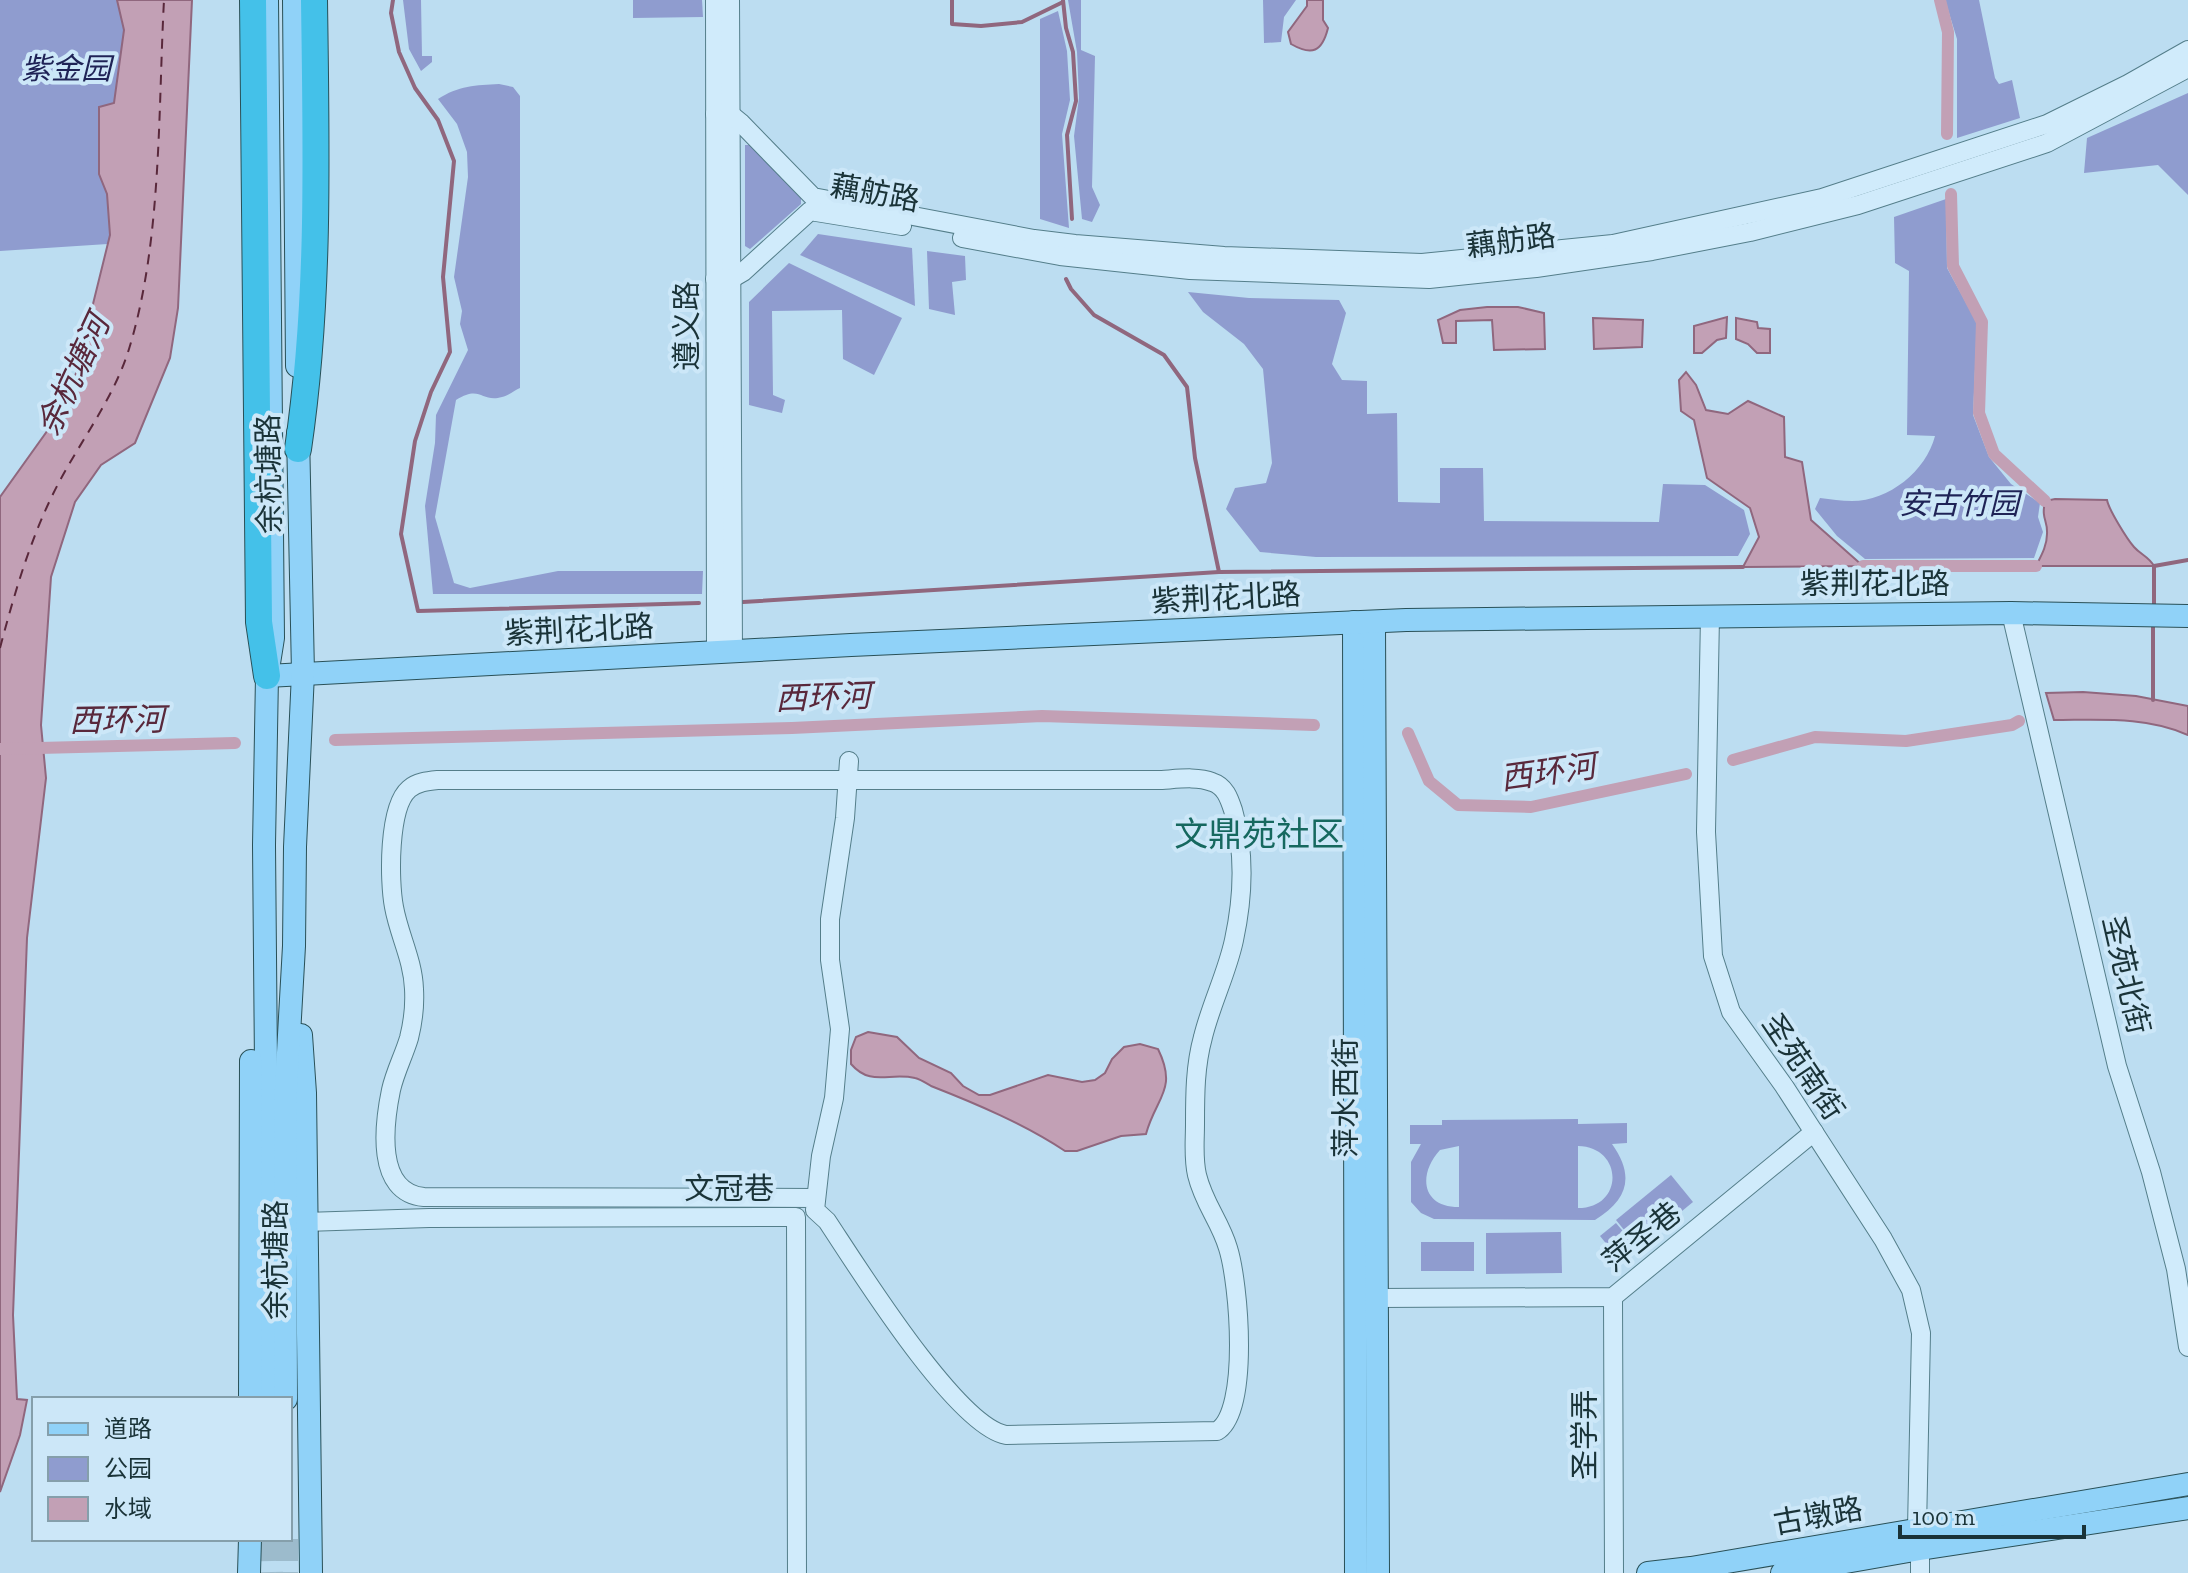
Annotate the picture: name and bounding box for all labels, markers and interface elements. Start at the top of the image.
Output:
park label: 紫金园 [21,51,115,87]
street label: 藕舫路 [828,167,922,219]
street label: 藕舫路 [1464,218,1558,264]
street label: 遵义路 [669,281,705,371]
water label: 余杭塘河 [29,304,120,441]
street label: 余杭塘路 [250,414,288,534]
park label: 安古竹园 [1899,486,2023,522]
street label: 紫荆花北路 [1800,566,1950,602]
street label: 紫荆花北路 [1150,576,1302,620]
street label: 紫荆花北路 [503,608,655,652]
water label: 西环河 [774,676,878,718]
water label: 西环河 [69,700,171,740]
water label: 西环河 [1498,746,1604,797]
district label: 文鼎苑社区 [1174,814,1344,855]
street label: 圣苑北街 [2095,912,2157,1038]
street label: 圣苑南街 [1755,1007,1851,1127]
street label: 萍水西街 [1328,1038,1364,1158]
street label: 文冠巷 [684,1171,774,1207]
street label: 萍圣巷 [1596,1195,1688,1279]
street label: 余杭塘路 [258,1200,294,1320]
street label: 圣学弄 [1567,1390,1603,1480]
legend [32,1397,292,1541]
text: 道路 [104,1414,152,1443]
text: 公园 [104,1454,152,1483]
scale bar [1900,1489,2084,1539]
street label: 古墩路 [1771,1490,1865,1542]
text: 水域 [104,1494,152,1523]
text: 100 m [1912,1502,1975,1531]

